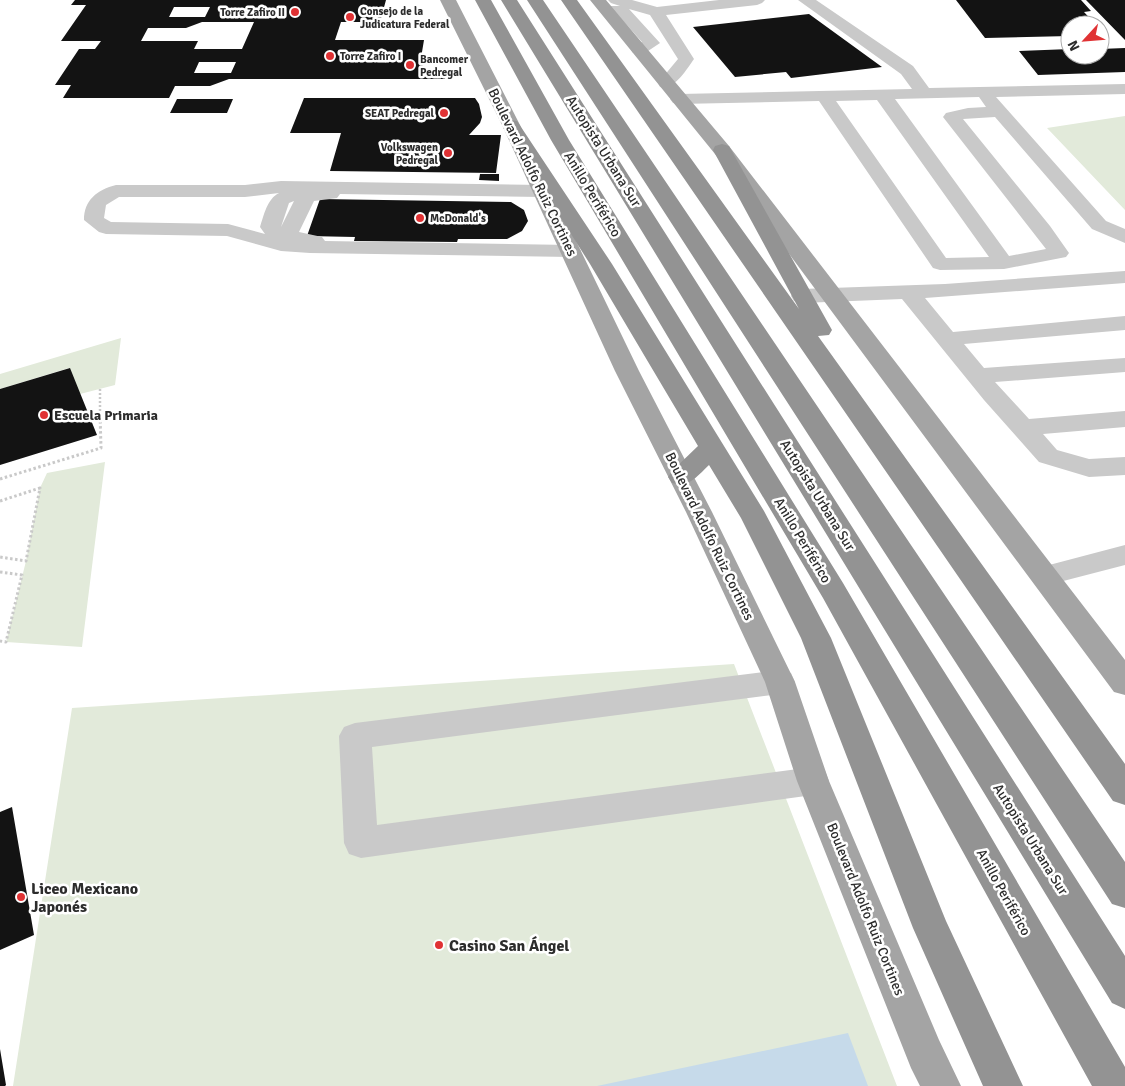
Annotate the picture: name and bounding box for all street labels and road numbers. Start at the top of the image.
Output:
street label: Boulevard Adolfo Ruiz Cortines [484,85,581,259]
street label: Autopista Urbana Sur [562,93,645,211]
street label: Anillo Periférico [560,149,625,240]
street label: Autopista Urbana Sur [776,437,859,555]
street label: Boulevard Adolfo Ruiz Cortines [661,449,758,623]
street label: Anillo Periférico [770,495,835,586]
street label: Autopista Urbana Sur [989,781,1072,899]
street label: Boulevard Adolfo Ruiz Cortines [823,820,908,998]
street label: Anillo Periférico [973,846,1034,939]

